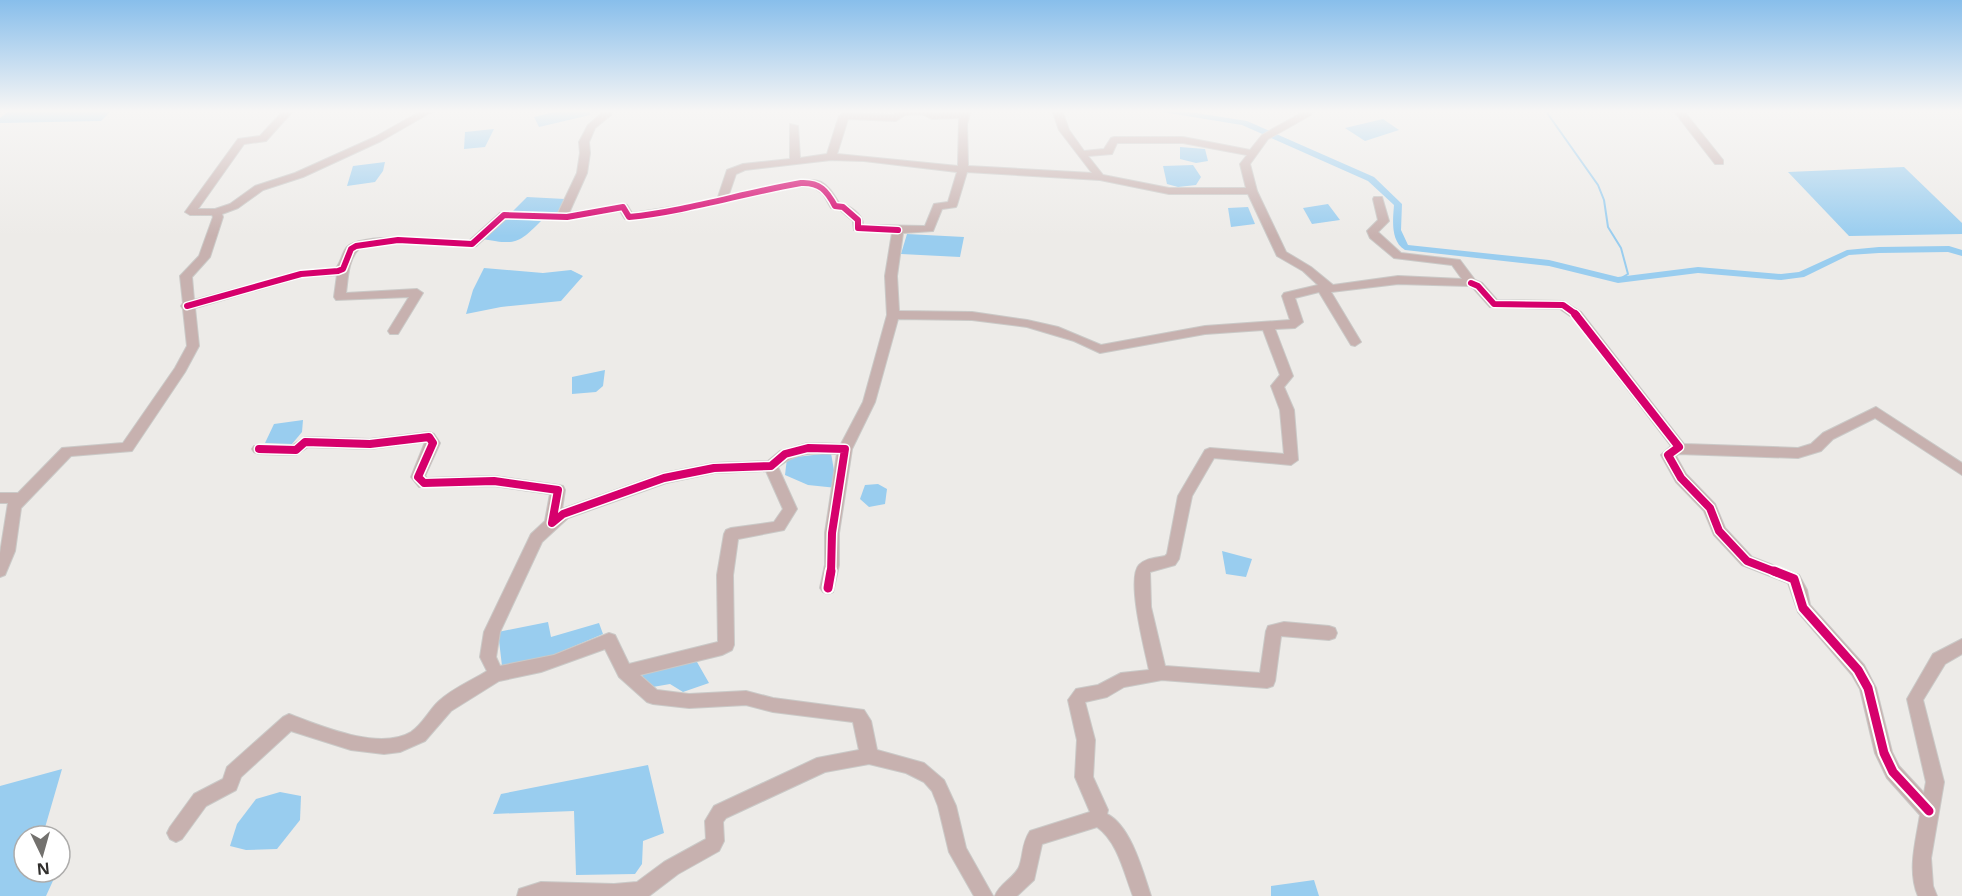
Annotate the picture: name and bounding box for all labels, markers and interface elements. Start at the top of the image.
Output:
north arrow [12,824,72,884]
text: N [36,857,51,880]

